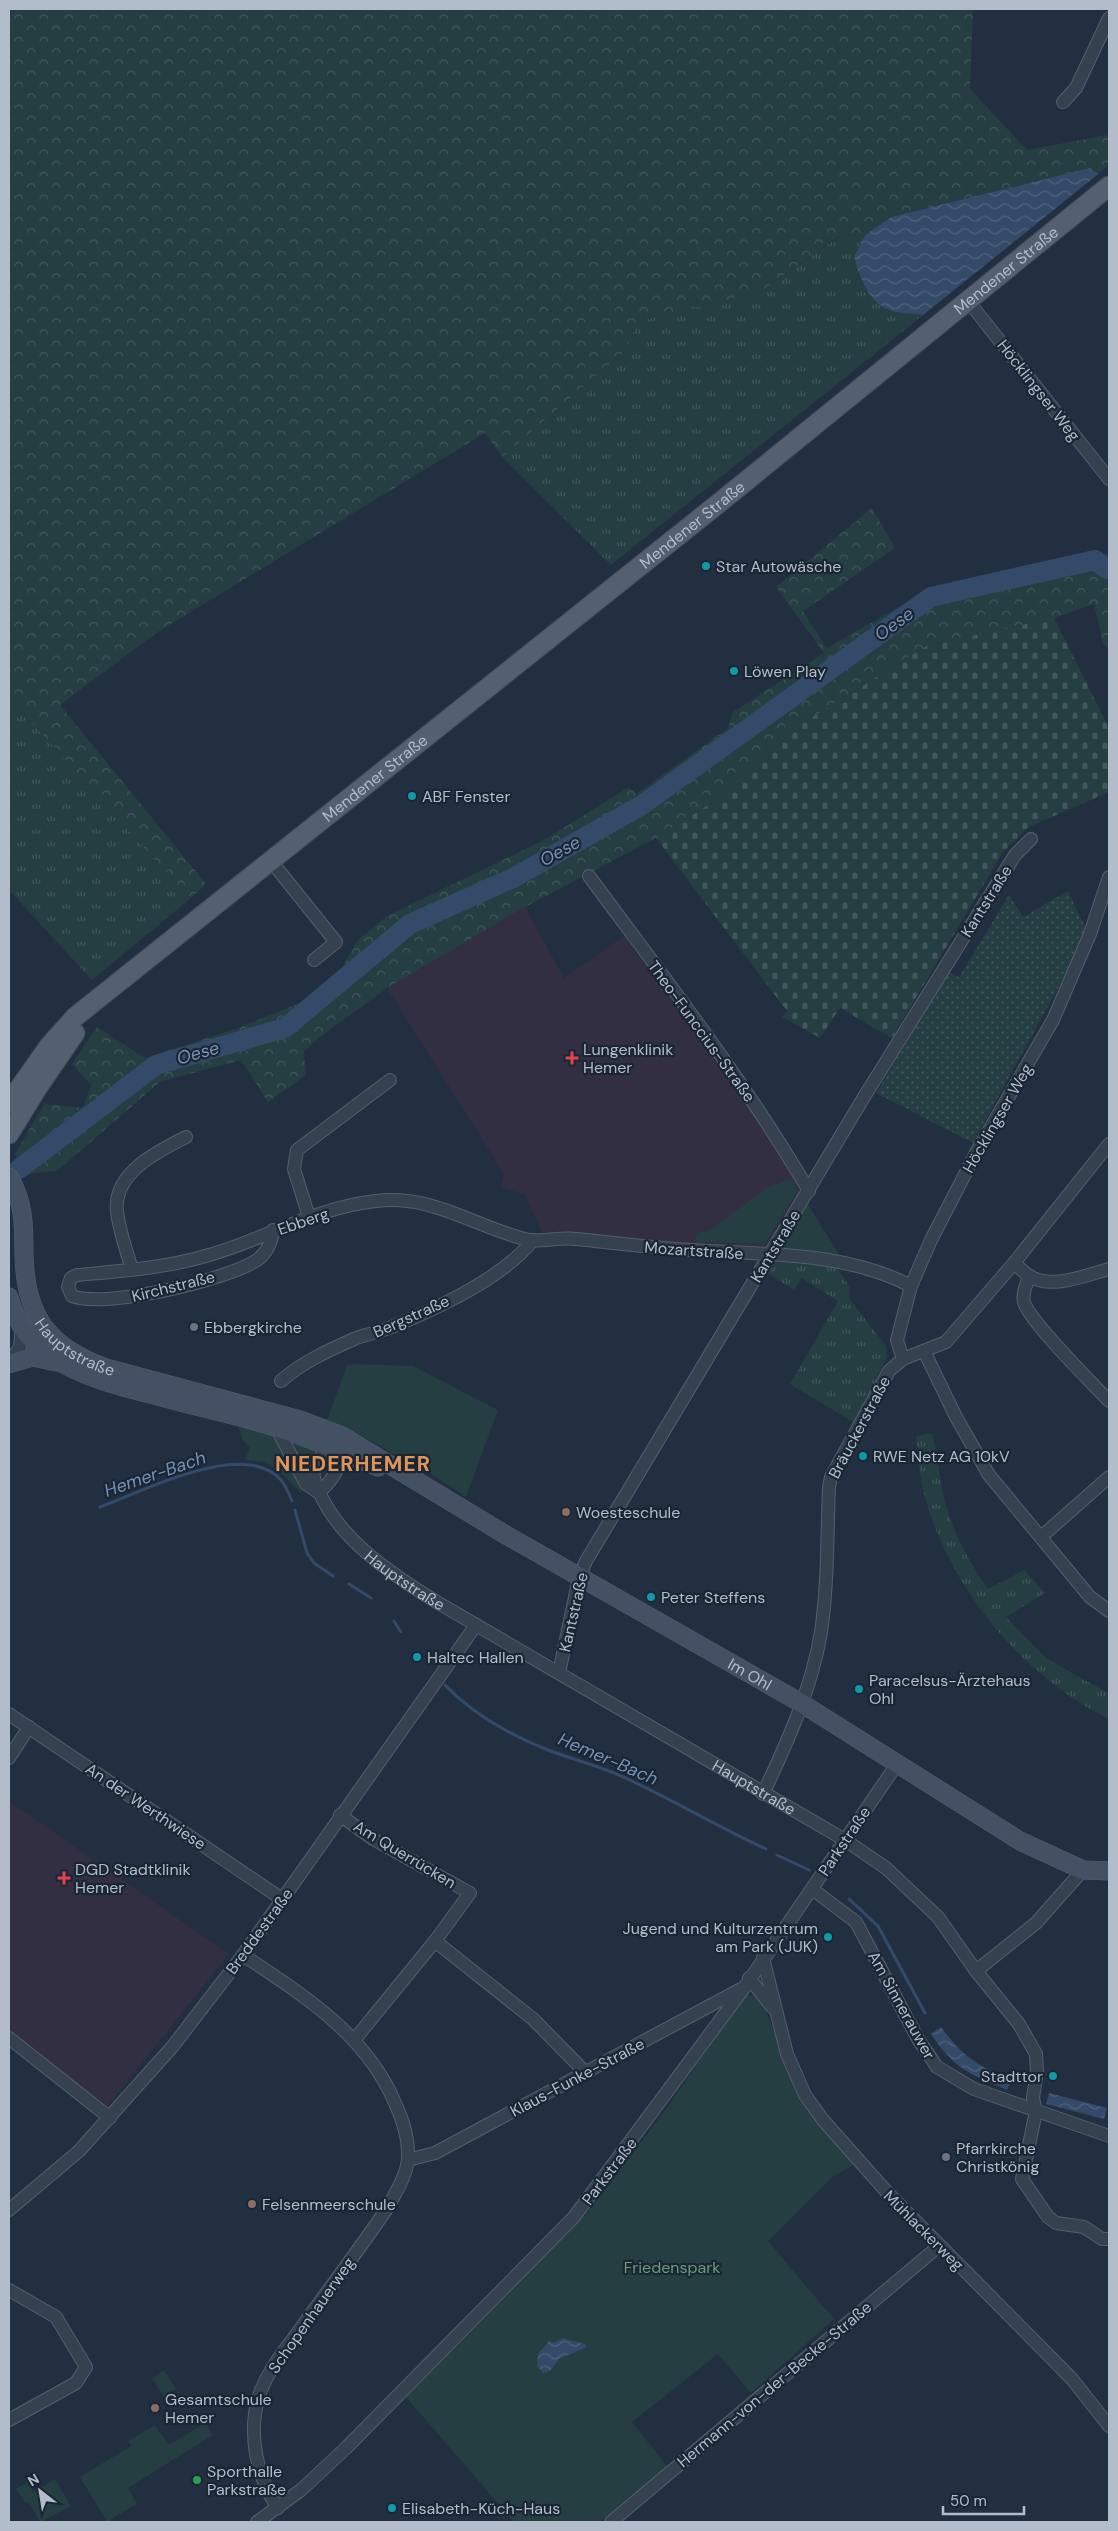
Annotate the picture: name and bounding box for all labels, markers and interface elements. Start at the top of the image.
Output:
street label: Mendener Straße [949,222,1063,319]
street label: Höcklingser Weg [992,335,1085,445]
street label: Mendener Straße [635,476,749,573]
place label: Star Autowäsche [716,556,841,577]
marker: Star Autowäsche [700,560,712,572]
water label: Oese [869,602,919,646]
place label: Löwen Play [744,661,826,682]
marker: Löwen Play [728,665,740,677]
street label: Mendener Straße [318,730,432,827]
place label: ABF Fenster [422,786,510,807]
marker: ABF Fenster [406,790,418,802]
water label: Oese [535,830,585,872]
street label: Kantstraße [956,861,1017,941]
street label: Theo-Funccius-Straße [643,956,760,1106]
water label: Oese [174,1035,222,1071]
place label: Lungenklinik Hemer [583,1039,673,1078]
marker: Lungenklinik Hemer [565,1051,579,1065]
street label: Höcklingser Weg [958,1060,1037,1177]
street label: Ebberg [275,1203,332,1240]
street label: Kantstraße [746,1206,805,1286]
street label: Mozartstraße [644,1237,744,1264]
street label: Kirchstraße [129,1266,217,1307]
street label: Bergstraße [370,1290,453,1343]
street label: Hauptstraße [30,1314,117,1381]
place label: Ebbergkirche [204,1317,302,1338]
marker: Ebbergkirche [188,1321,200,1333]
street label: Bräuckerstraße [824,1372,895,1482]
water label: Hemer-Bach [101,1445,209,1503]
place label: RWE Netz AG 10kV [873,1446,1010,1467]
district label: NIEDERHEMER [275,1450,431,1478]
marker: RWE Netz AG 10kV [857,1450,869,1462]
place label: Woesteschule [576,1502,680,1523]
marker: Woesteschule [560,1506,572,1518]
street label: Hauptstraße [360,1546,449,1615]
street label: Kantstraße [554,1570,593,1654]
place label: Peter Steffens [661,1587,765,1608]
marker: Peter Steffens [645,1591,657,1603]
place label: Haltec Hallen [427,1647,524,1668]
marker: Haltec Hallen [411,1651,423,1663]
street label: Im Ohl [724,1654,776,1695]
place label: Paracelsus-Ärztehaus Ohl [869,1670,1031,1709]
marker: Paracelsus-Ärztehaus Ohl [853,1683,865,1695]
water label: Hemer-Bach [554,1727,662,1791]
street label: Hauptstraße [709,1755,799,1820]
street label: An der Werthwiese [81,1758,210,1854]
street label: Parkstraße [814,1803,875,1880]
street label: Am Querrücken [350,1816,460,1893]
place label: DGD Stadtklinik Hemer [75,1859,191,1898]
marker: DGD Stadtklinik Hemer [57,1871,71,1885]
street label: Breddestraße [221,1884,298,1979]
place label: Jugend und Kulturzentrum am Park (JUK) [623,1918,818,1957]
marker: Jugend und Kulturzentrum am Park (JUK) [822,1931,834,1943]
street label: Am Sinnerauwer [863,1947,940,2063]
street label: Klaus-Funke-Straße [506,2033,648,2122]
place label: Stadttor [981,2066,1043,2087]
marker: Stadttor [1047,2070,1059,2082]
street label: Parkstraße [577,2133,642,2209]
place label: Pfarrkirche Christkönig [956,2138,1039,2177]
marker: Pfarrkirche Christkönig [940,2151,952,2163]
street label: Mühlackerweg [879,2186,968,2275]
place label: Felsenmeerschule [262,2194,396,2215]
marker: Felsenmeerschule [246,2198,258,2210]
street label: Schopenhauerweg [263,2253,359,2378]
park label: Friedenspark [624,2257,720,2278]
street label: Hermann-von-der-Becke-Straße [673,2297,876,2472]
place label: Gesamtschule Hemer [165,2389,272,2428]
marker: Gesamtschule Hemer [149,2402,161,2414]
place label: Sporthalle Parkstraße [207,2461,286,2500]
north arrow [15,2466,65,2516]
text: N [24,2470,42,2490]
marker: Sporthalle Parkstraße [191,2474,203,2486]
scale bar [943,2484,1024,2516]
text: 50 m [950,2491,987,2511]
place label: Elisabeth-Küch-Haus [402,2498,560,2519]
marker: Elisabeth-Küch-Haus [386,2502,398,2514]

